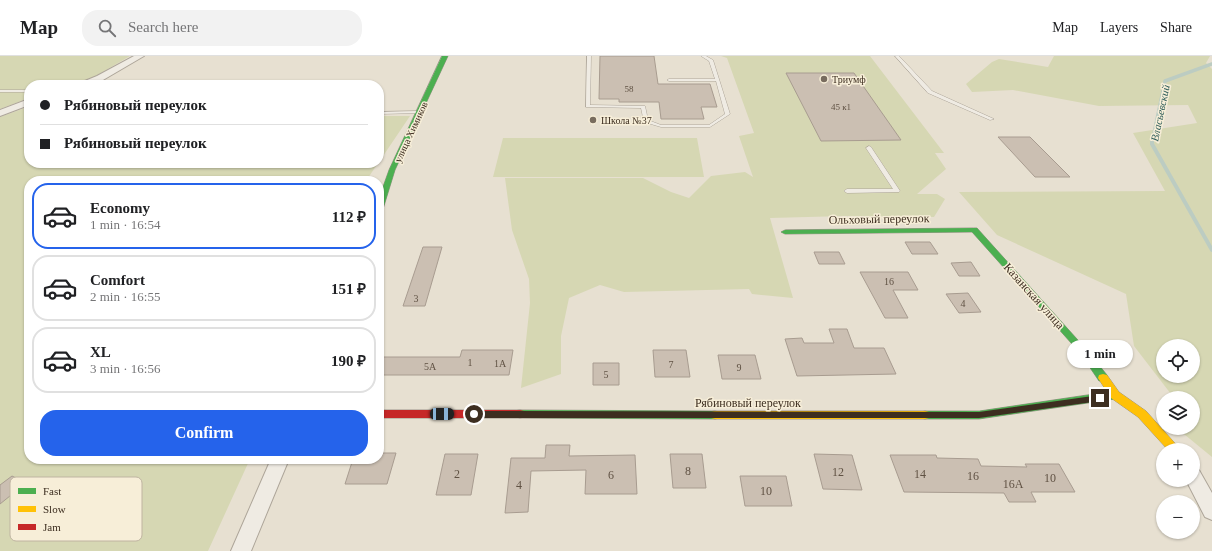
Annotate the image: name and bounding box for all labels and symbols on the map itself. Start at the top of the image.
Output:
marker: Триумф [819,74,829,84]
place label: Триумф [832,74,866,85]
water label: Власьевский [1148,83,1172,142]
house number: 58 [625,84,634,94]
street label: улица Химиков [392,100,430,164]
house number: 45 к1 [831,102,851,112]
marker: Школа №37 [588,115,598,125]
place label: Школа №37 [601,115,652,126]
street label: Ольховый переулок [828,211,930,227]
street label: Казанская улица [1001,260,1068,332]
house number: 16 [884,276,894,287]
house number: 3 [414,293,419,304]
house number: 4 [961,298,966,309]
callout: 1 min [1067,340,1133,368]
house number: 1 [468,357,473,368]
house number: 1А [494,358,507,369]
house number: 7 [669,359,674,370]
house number: 5А [424,361,437,372]
house number: 9 [737,362,742,373]
house number: 5 [604,369,609,380]
route end [1091,389,1109,407]
street label: Рябиновый переулок [695,396,801,410]
route start [465,405,483,423]
car [430,408,454,420]
house number: 8 [685,464,691,478]
house number: 12 [832,465,844,479]
house number: 2 [454,467,460,481]
house number: 14 [914,467,926,481]
house number: 6 [608,468,614,482]
house number: 16 [967,469,979,483]
house number: 10 [1044,471,1056,485]
legend [10,477,142,541]
house number: 16А [1003,477,1024,491]
house number: 4 [516,478,522,492]
house number: 10 [760,484,772,498]
text: Fast [43,485,61,497]
text: Slow [43,503,66,515]
text: Jam [43,521,61,533]

